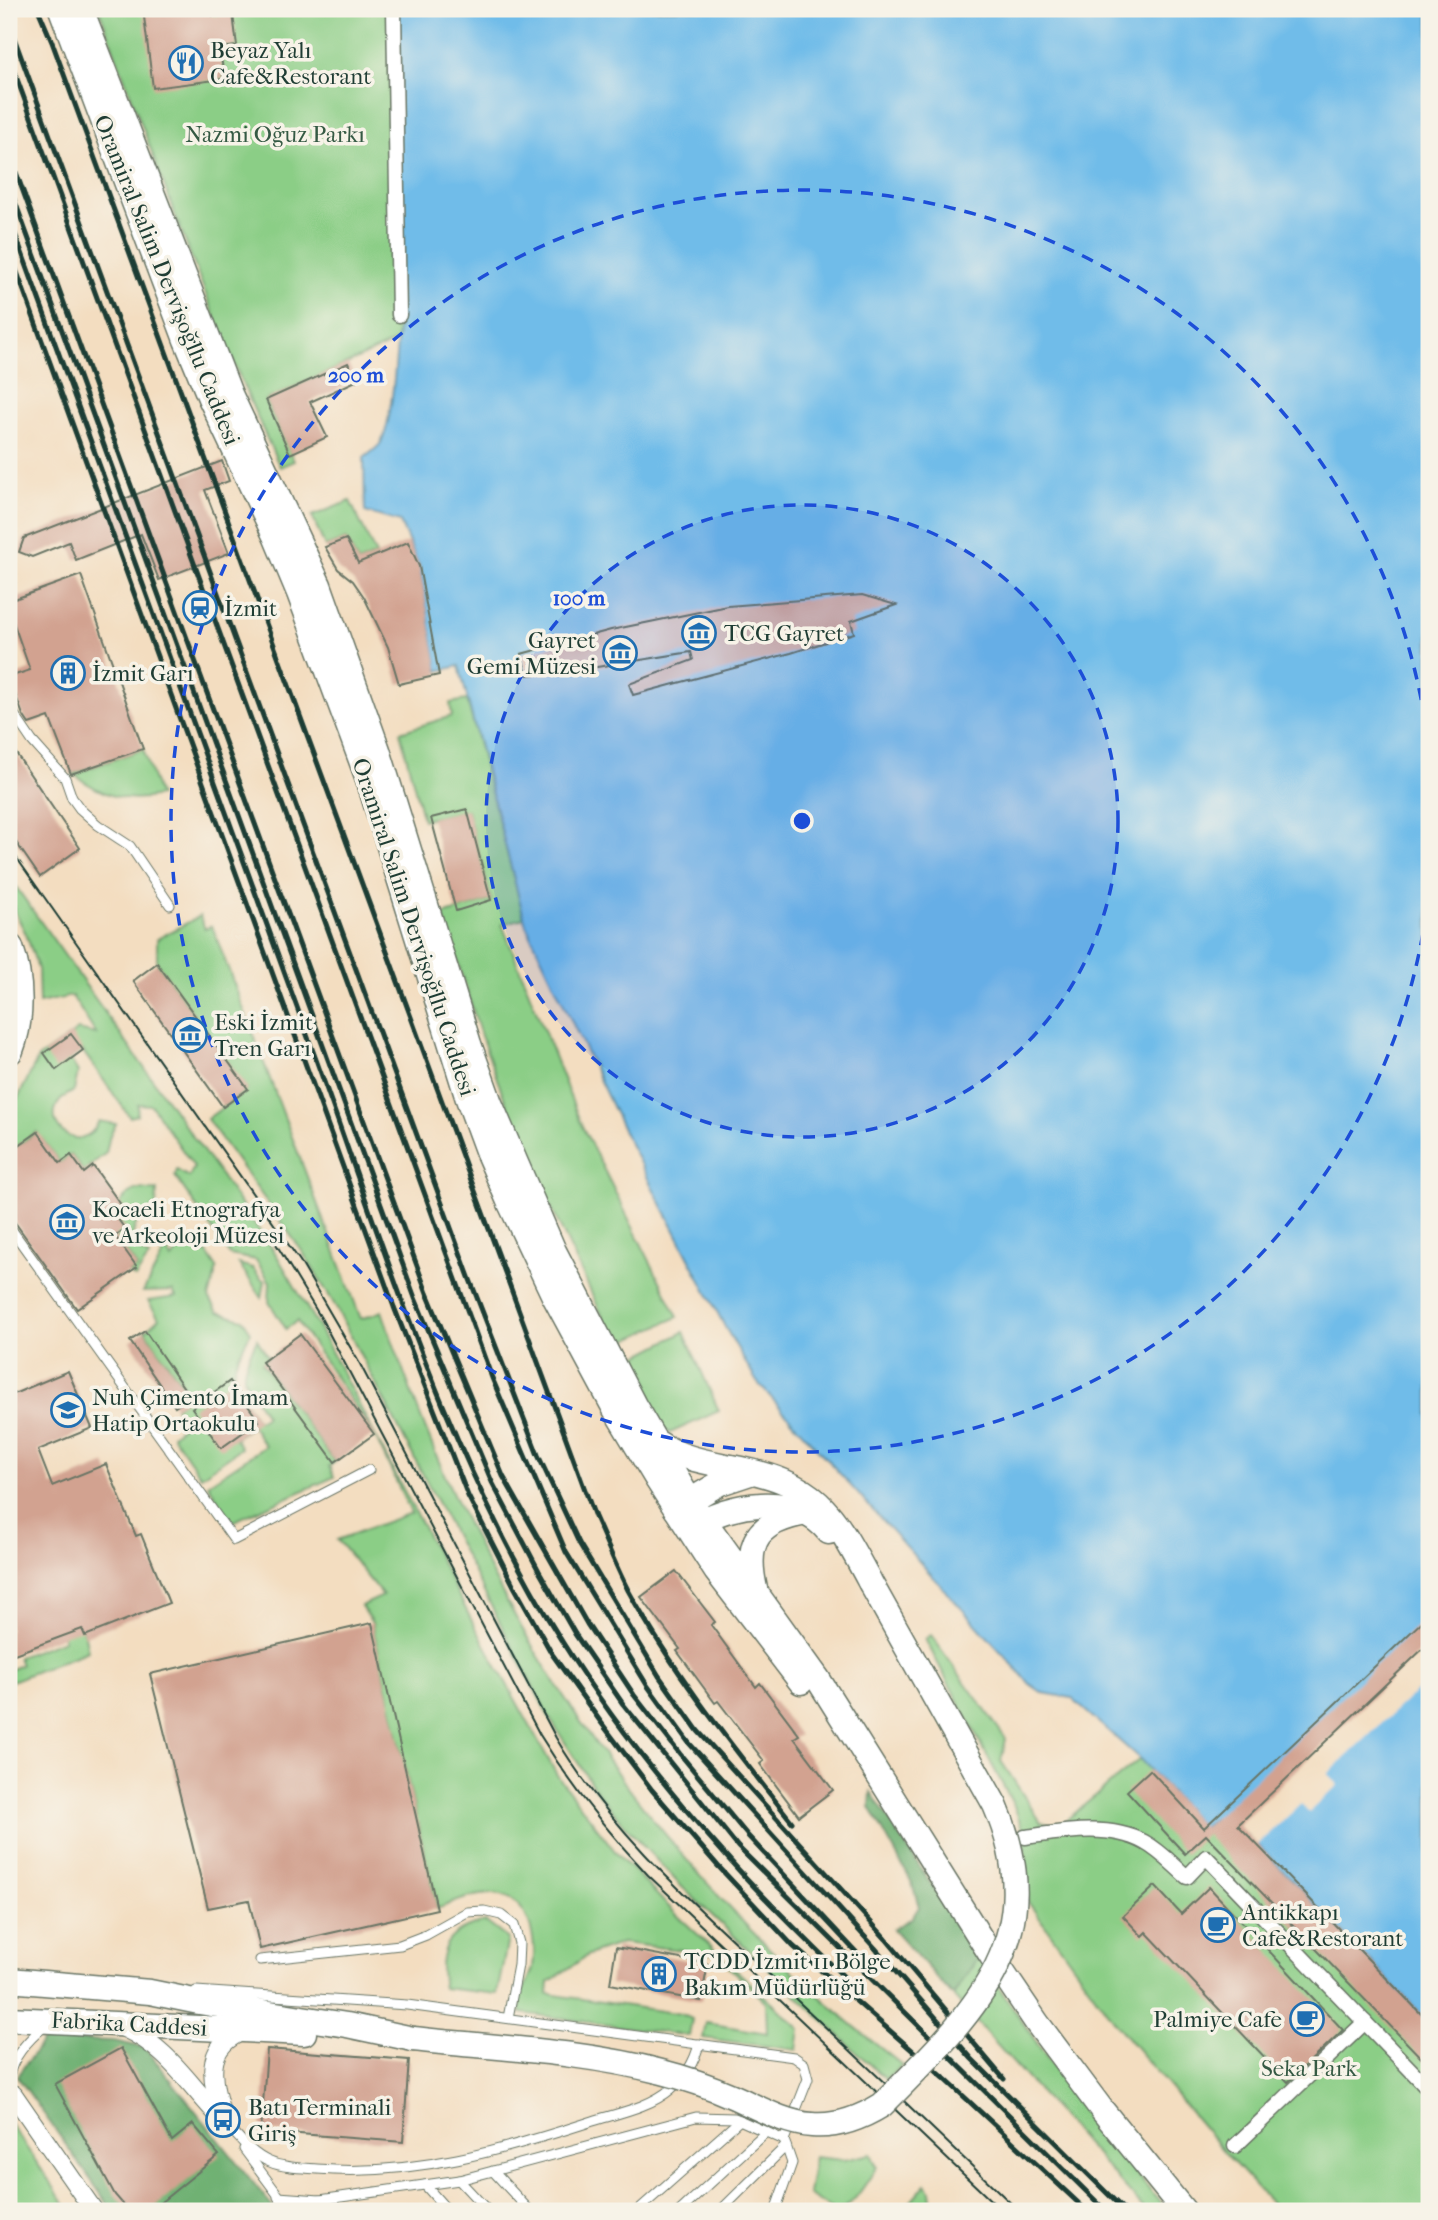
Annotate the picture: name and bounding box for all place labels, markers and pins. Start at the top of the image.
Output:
place label: Beyaz Yalı Cafe&Restorant [210,37,371,90]
restaurant icon: Beyaz Yalı Cafe&Restorant [167,44,205,82]
station icon: İzmit [181,589,219,627]
place label: İzmit [224,595,277,622]
museum icon: TCG Gayret [680,614,718,652]
place label: TCG Gayret [724,620,844,647]
place label: Gayret Gemi Müzesi [467,627,596,680]
museum icon: Gayret Gemi Müzesi [601,634,639,672]
building icon: İzmit Garı [49,654,87,692]
place label: İzmit Garı [92,660,194,687]
centre of rings [790,809,814,833]
place label: Eski İzmit Tren Garı [214,1009,313,1062]
museum icon: Eski İzmit Tren Garı [171,1016,209,1054]
place label: Kocaeli Etnografya ve Arkeoloji Müzesi [92,1196,284,1249]
museum icon: Kocaeli Etnografya ve Arkeoloji Müzesi [48,1203,86,1241]
place label: Nuh Çimento İmam Hatip Ortaokulu [92,1384,288,1437]
school or university icon: Nuh Çimento İmam Hatip Ortaokulu [49,1391,87,1429]
place label: Antikkapı Cafe&Restorant [1241,1899,1403,1952]
cafe icon: Antikkapı Cafe&Restorant [1199,1906,1237,1944]
place label: TCDD İzmit 11 Bölge Bakım Müdürlüğü [684,1948,891,2001]
building icon: TCDD İzmit 11 Bölge Bakım Müdürlüğü [640,1955,678,1993]
cafe icon: Palmiye Cafe [1288,2000,1326,2038]
place label: Palmiye Cafe [1153,2006,1282,2033]
place label: Batı Terminali Giriş [248,2094,392,2147]
bus stop icon: Batı Terminali Giriş [204,2101,242,2139]

